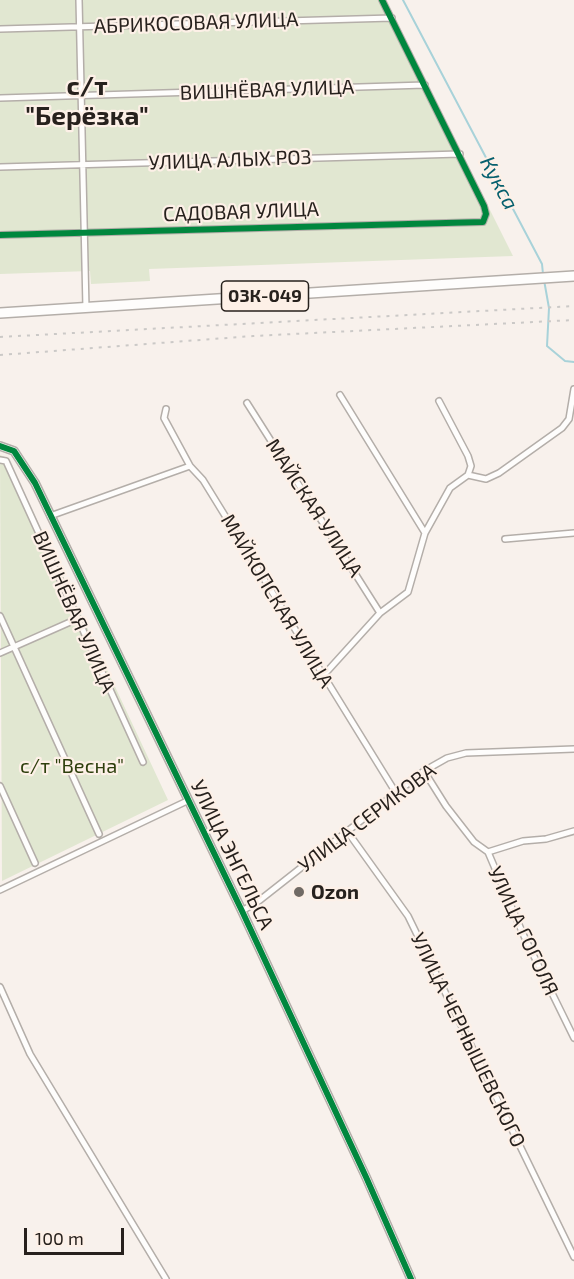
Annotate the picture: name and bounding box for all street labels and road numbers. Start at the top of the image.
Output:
street label: АБРИКОСОВАЯ УЛИЦА [93,7,299,39]
street label: ВИШНЁВАЯ УЛИЦА [179,75,355,105]
street label: УЛИЦА АЛЫХ РОЗ [148,145,312,175]
street label: САДОВАЯ УЛИЦА [163,197,319,227]
road number: 03К-049 [222,281,308,311]
street label: МАЙСКАЯ УЛИЦА [260,434,368,582]
street label: МАЙКОПСКАЯ УЛИЦА [216,510,338,692]
street label: ВИШНЁВАЯ УЛИЦА [28,527,120,697]
street label: УЛИЦА СЕРИКОВА [293,758,441,878]
street label: УЛИЦА ЭНГЕЛЬСА [185,776,279,934]
street label: УЛИЦА ГОГОЛЯ [483,863,563,999]
street label: УЛИЦА ЧЕРНЫШЕВСКОГО [406,929,530,1151]

